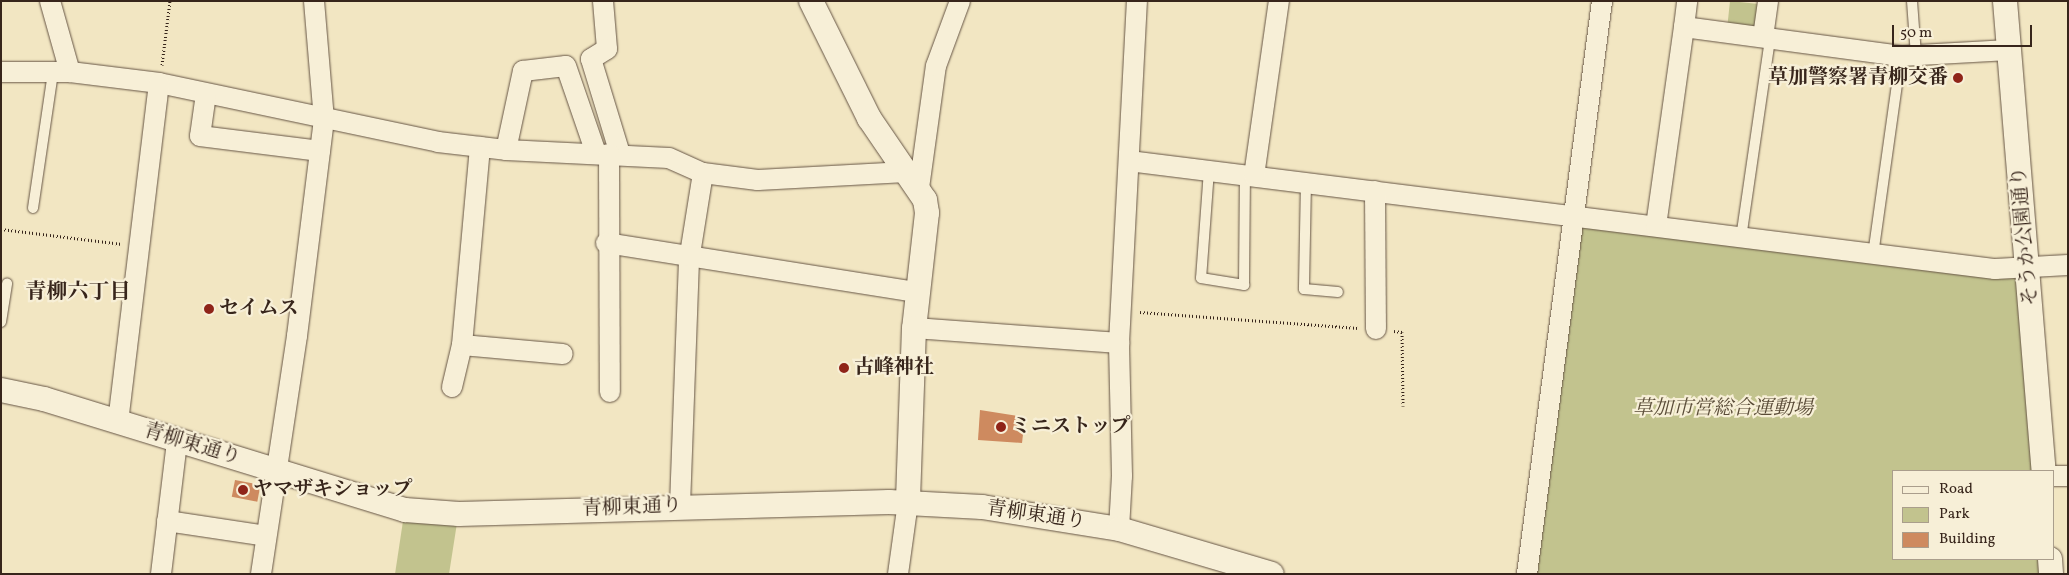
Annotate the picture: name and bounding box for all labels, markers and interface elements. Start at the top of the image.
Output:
scale bar [1894,15,2034,47]
text: 50 m [1900,23,1932,44]
place label: 草加警察署青柳交番 [1768,66,1948,90]
marker: 草加警察署青柳交番 [1952,72,1964,84]
street label: そうか公園通り [2008,165,2044,307]
district label: 青柳六丁目 [26,280,130,306]
place label: セイムス [219,297,299,321]
marker: セイムス [203,303,215,315]
place label: 古峰神社 [854,356,934,380]
marker: 古峰神社 [838,362,850,374]
park label: 草加市営総合運動場 [1633,397,1813,421]
place label: ミニストップ [1011,415,1131,439]
street label: 青柳東通り [141,419,243,471]
marker: ミニストップ [995,421,1007,433]
legend [1892,470,2054,560]
place label: ヤマザキショップ [253,478,413,502]
text: Road [1939,479,1973,500]
marker: ヤマザキショップ [237,484,249,496]
street label: 青柳東通り [582,494,682,522]
street label: 青柳東通り [985,497,1087,535]
text: Park [1939,504,1970,525]
text: Building [1939,529,1995,550]

